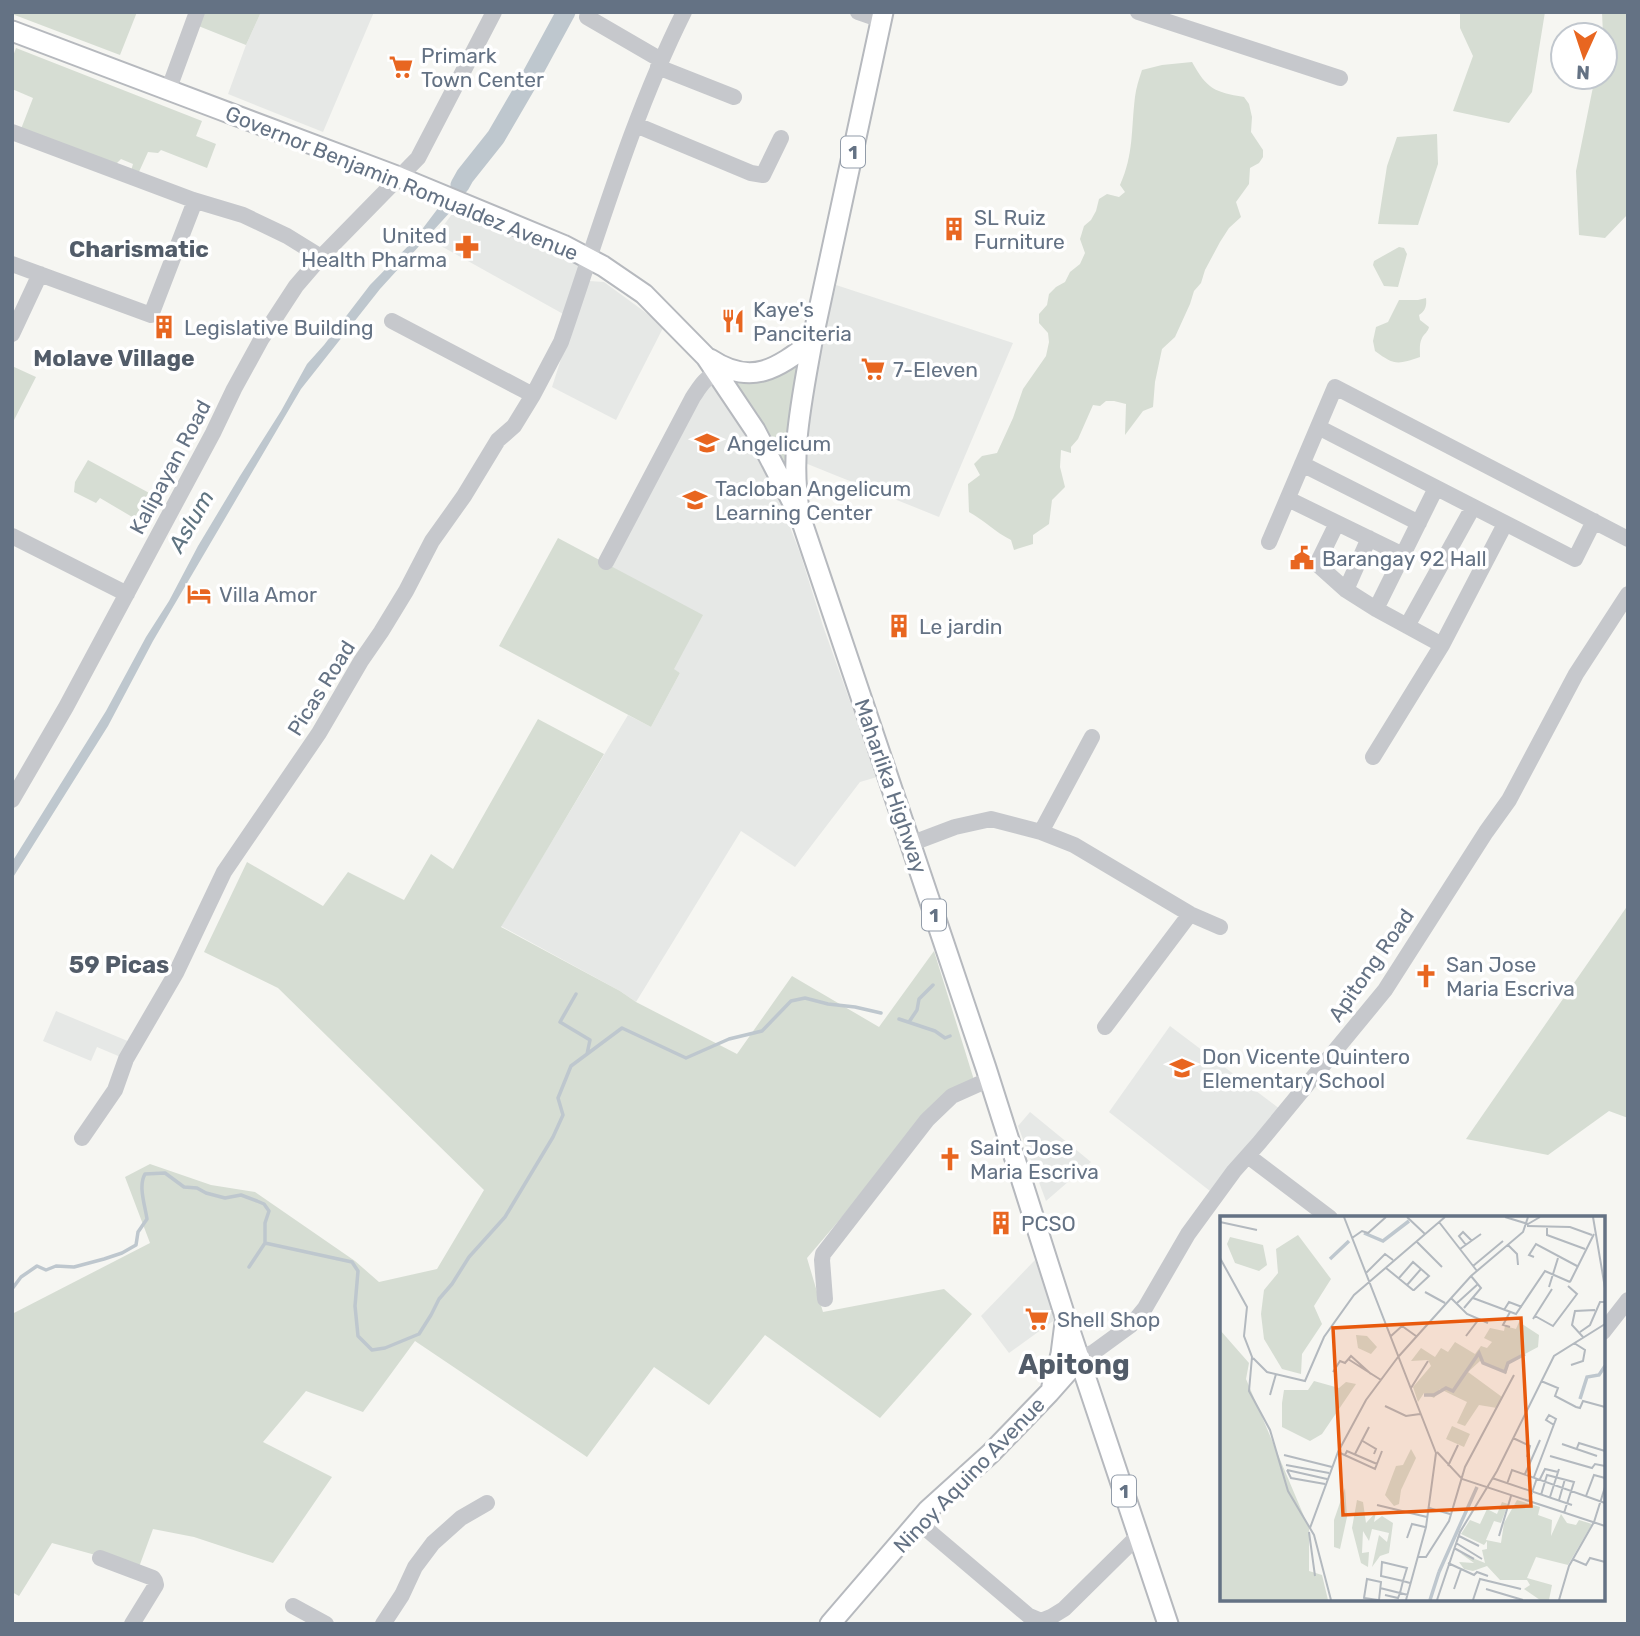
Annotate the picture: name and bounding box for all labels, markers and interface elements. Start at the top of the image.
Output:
north arrow [1549,21,1619,91]
place label: Primark Town Center [421,43,544,92]
supermarket icon: Primark Town Center [387,53,415,81]
text: N [1576,61,1591,84]
street label: Governor Benjamin Romualdez Avenue [222,101,582,265]
road number: 1 [841,136,865,168]
place label: SL Ruiz Furniture [974,205,1065,254]
building icon: SL Ruiz Furniture [940,215,968,243]
place label: United Health Pharma [301,223,447,272]
pharmacy icon: United Health Pharma [453,233,481,261]
district label: Charismatic [69,235,209,263]
place label: Kaye's Panciteria [753,297,852,346]
restaurant icon: Kaye's Panciteria [719,307,747,335]
building icon: Legislative Building [150,313,178,341]
place label: Legislative Building [184,315,373,340]
district label: Molave Village [33,344,195,372]
supermarket icon: 7-Eleven [859,355,887,383]
place label: 7-Eleven [893,357,978,382]
street label: Kalipayan Road [124,396,216,538]
school or university icon: Angelicum [693,429,721,457]
place label: Angelicum [727,431,831,456]
place label: Tacloban Angelicum Learning Center [715,476,911,525]
water label: Aslum [162,485,220,558]
school or university icon: Tacloban Angelicum Learning Center [681,486,709,514]
public building icon: Barangay 92 Hall [1288,544,1316,572]
place label: Barangay 92 Hall [1322,546,1487,571]
hotel icon: Villa Amor [185,580,213,608]
place label: Villa Amor [219,582,317,607]
building icon: Le jardin [885,612,913,640]
place label: Le jardin [919,614,1003,639]
street label: Picas Road [282,636,360,740]
street label: Maharlika Highway [849,695,933,877]
road number: 1 [922,900,946,931]
street label: Apitong Road [1323,904,1419,1026]
district label: 59 Picas [69,951,169,979]
place label: San Jose Maria Escriva [1446,952,1575,1001]
church icon: San Jose Maria Escriva [1412,962,1440,990]
place label: Don Vicente Quintero Elementary School [1202,1044,1410,1093]
school or university icon: Don Vicente Quintero Elementary School [1168,1054,1196,1082]
place label: Saint Jose Maria Escriva [970,1135,1099,1184]
church icon: Saint Jose Maria Escriva [936,1145,964,1173]
building icon: PCSO [987,1209,1015,1237]
place label: PCSO [1021,1211,1076,1236]
inset map [1220,1216,1605,1601]
supermarket icon: Shell Shop [1023,1305,1051,1333]
place label: Shell Shop [1057,1307,1160,1332]
district label: Apitong [1018,1348,1130,1381]
street label: Ninoy Aquino Avenue [888,1392,1050,1558]
road number: 1 [1112,1476,1136,1506]

